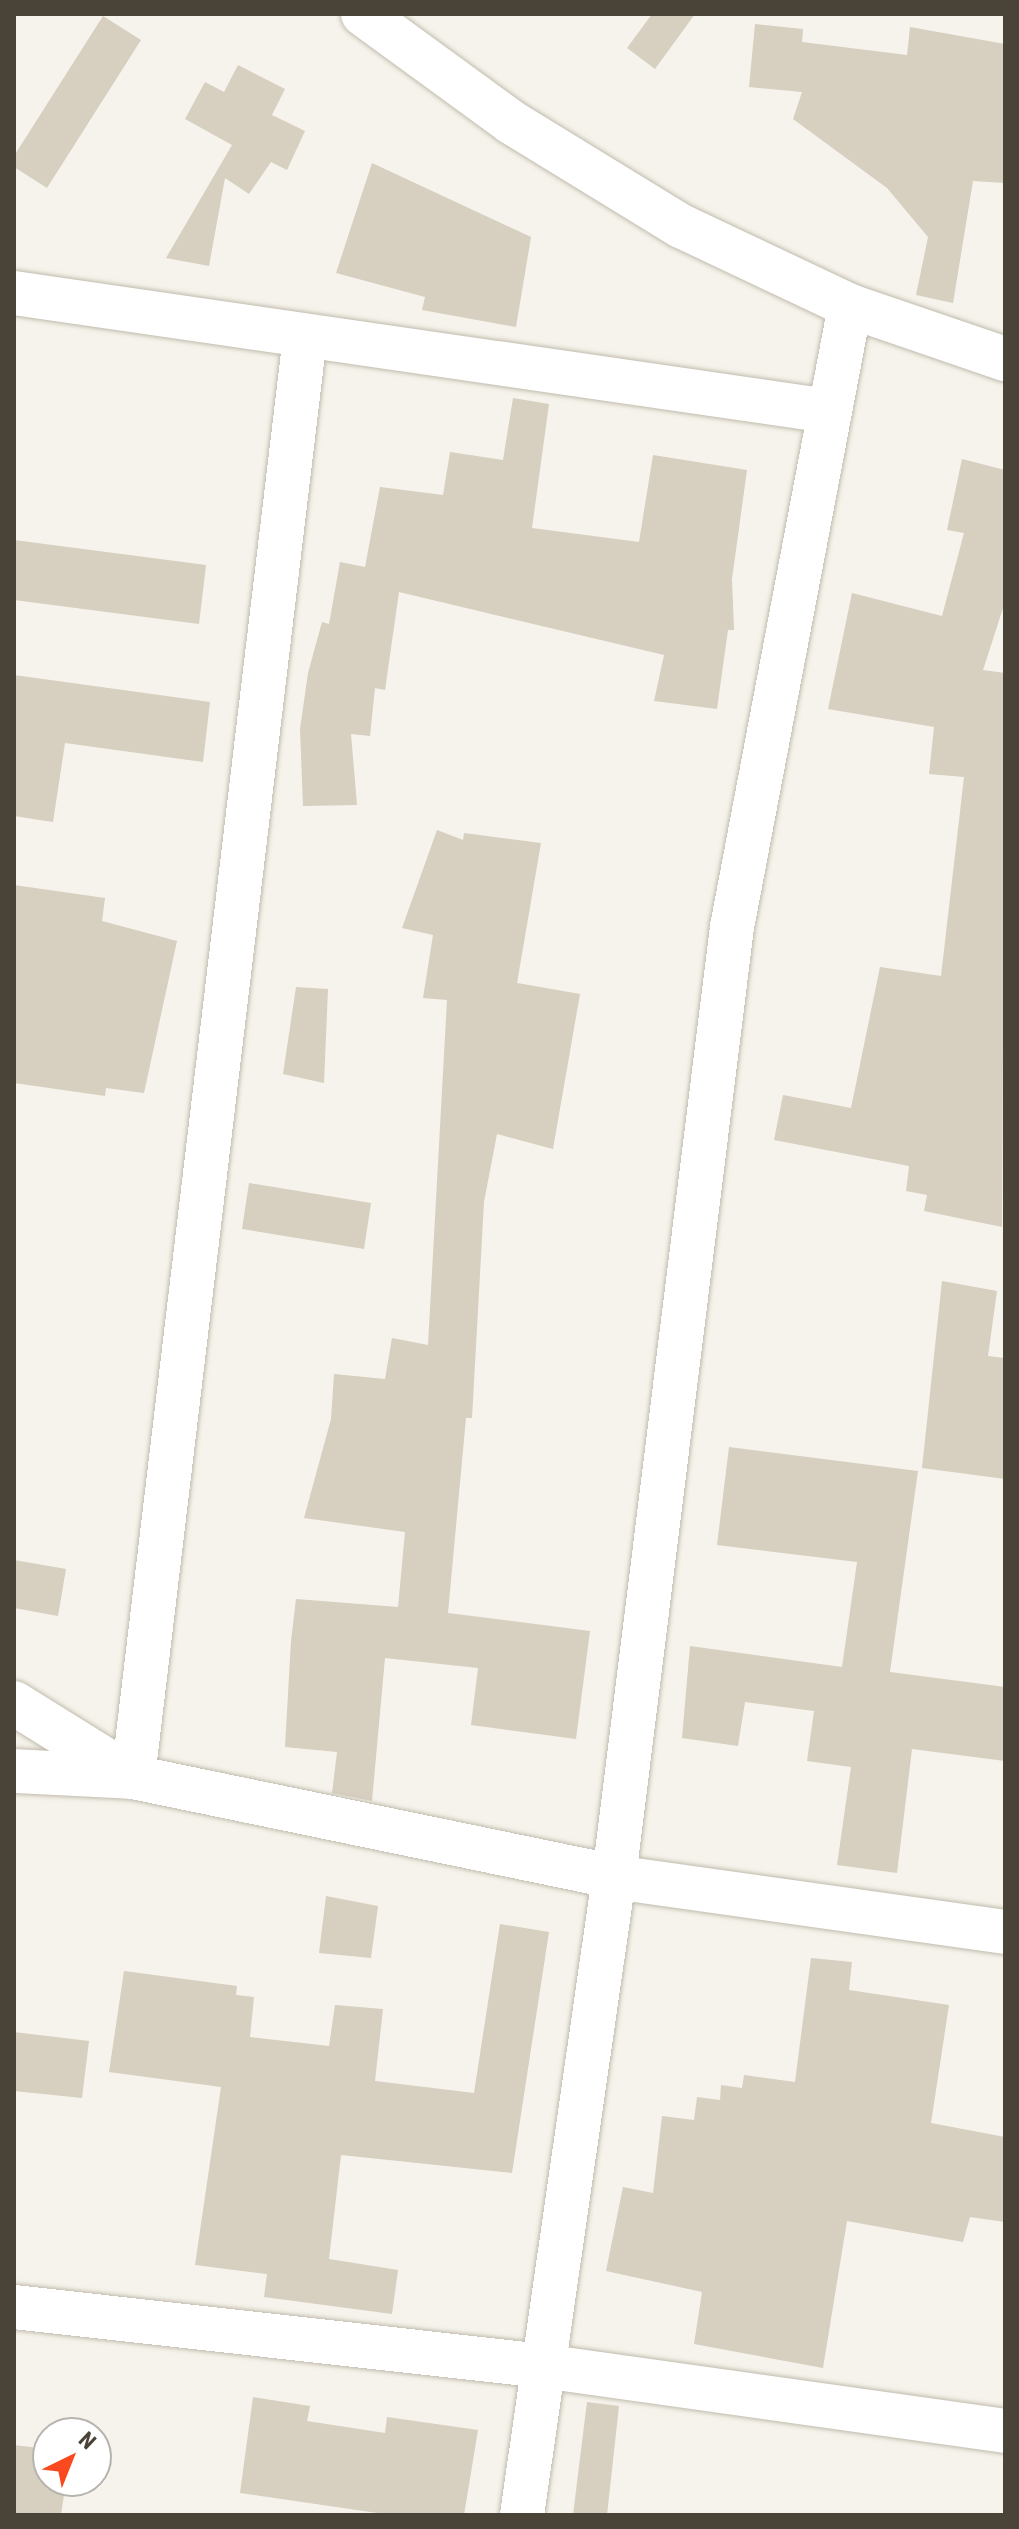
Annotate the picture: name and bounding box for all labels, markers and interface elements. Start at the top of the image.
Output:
north arrow [32,2417,112,2497]
text: N [74,2427,101,2454]

